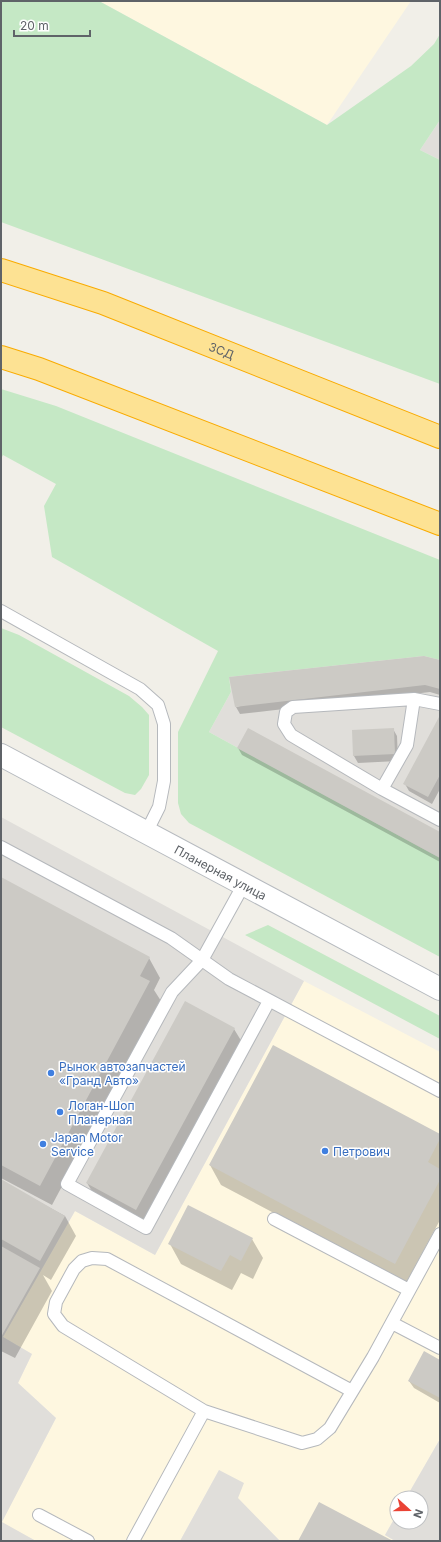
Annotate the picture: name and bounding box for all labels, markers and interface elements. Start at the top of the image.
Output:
scale bar [14,12,90,38]
text: 20 m [20,18,49,33]
street label: ЗСД [207,338,237,362]
street label: Планерная улица [172,841,269,903]
place label: Рынок автозапчастей «Гранд Авто» [59,1059,186,1088]
marker: Рынок автозапчастей «Гранд Авто» [46,1068,56,1078]
place label: Логан-Шоп Планерная [68,1098,135,1127]
marker: Логан-Шоп Планерная [55,1107,65,1117]
place label: Japan Motor Service [51,1130,123,1159]
marker: Japan Motor Service [38,1139,48,1149]
place label: Петрович [333,1144,390,1159]
marker: Петрович [320,1146,330,1156]
north arrow [389,1490,429,1530]
text: N [410,1507,426,1520]

